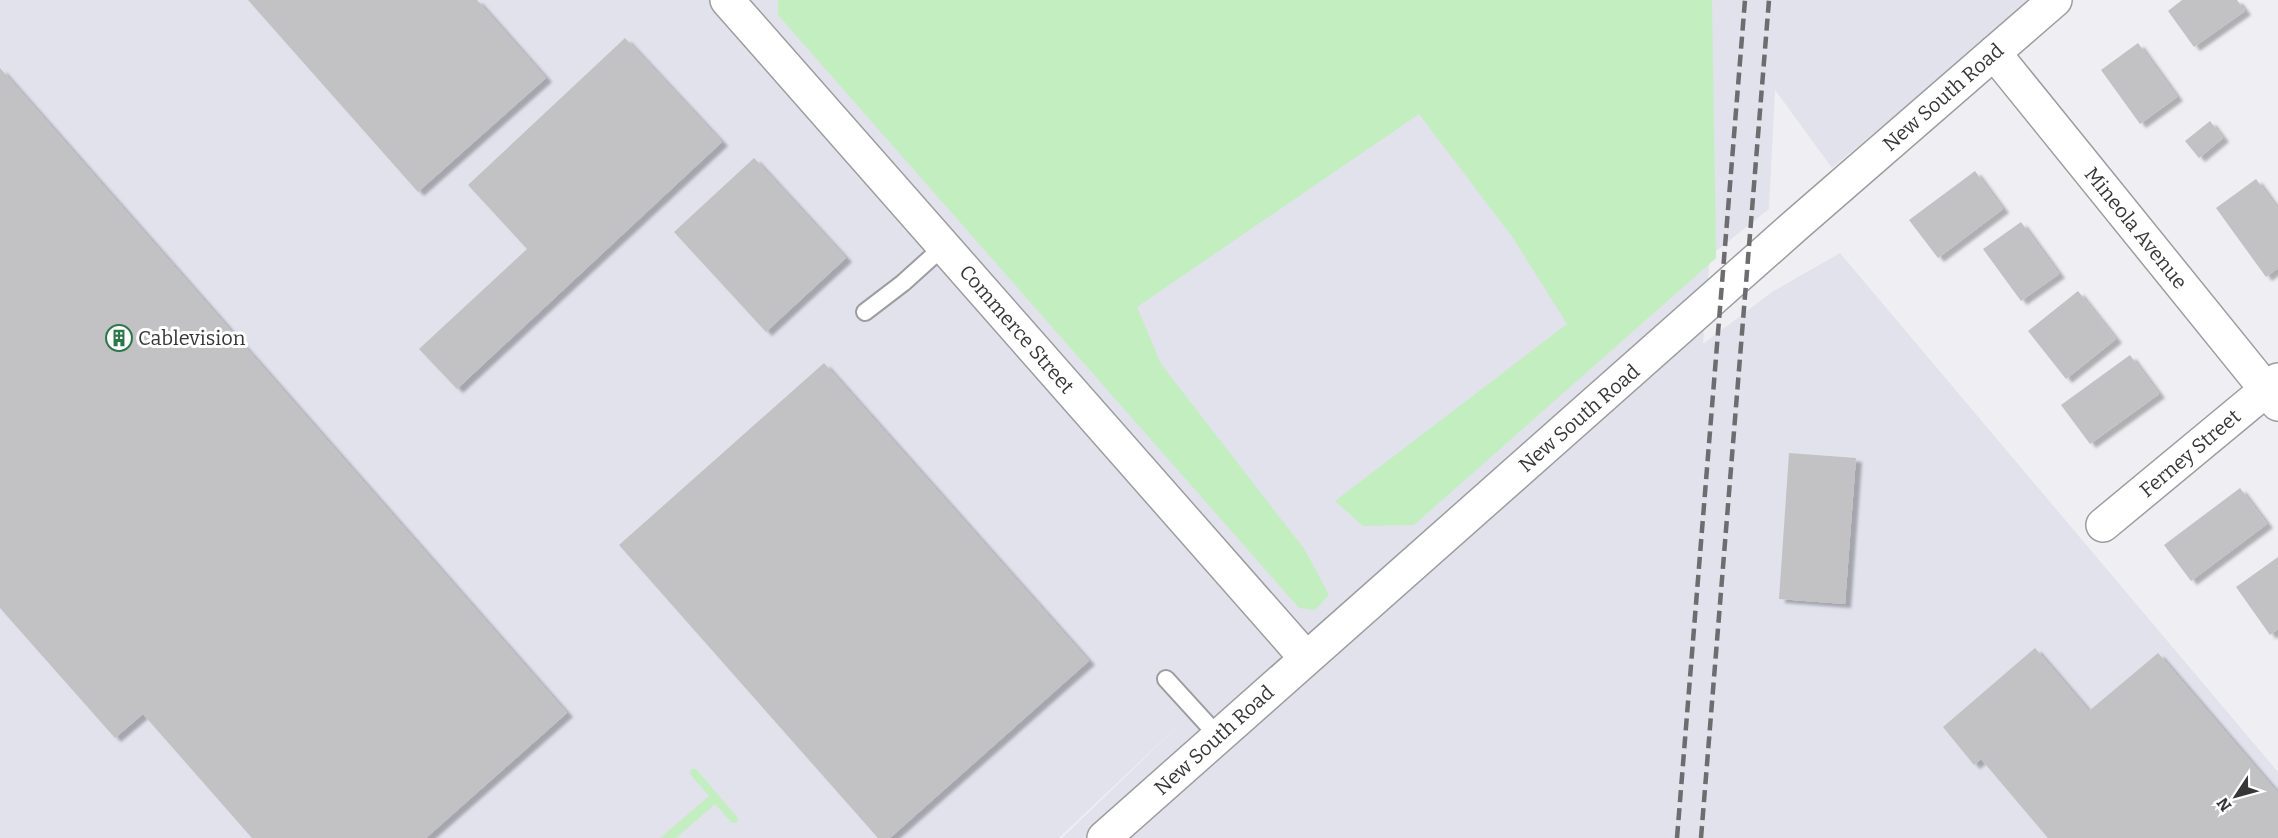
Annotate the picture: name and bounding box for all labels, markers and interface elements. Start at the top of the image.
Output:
street label: New South Road [1878,38,2008,156]
street label: Mineola Avenue [2080,162,2192,294]
street label: Commerce Street [955,260,1079,398]
building icon: Cablevision [104,323,134,353]
place label: Cablevision [138,326,246,350]
street label: New South Road [1514,359,1644,477]
street label: Ferney Street [2135,404,2245,502]
street label: New South Road [1149,680,1279,800]
north arrow [2206,766,2266,826]
text: N [2213,794,2236,815]

